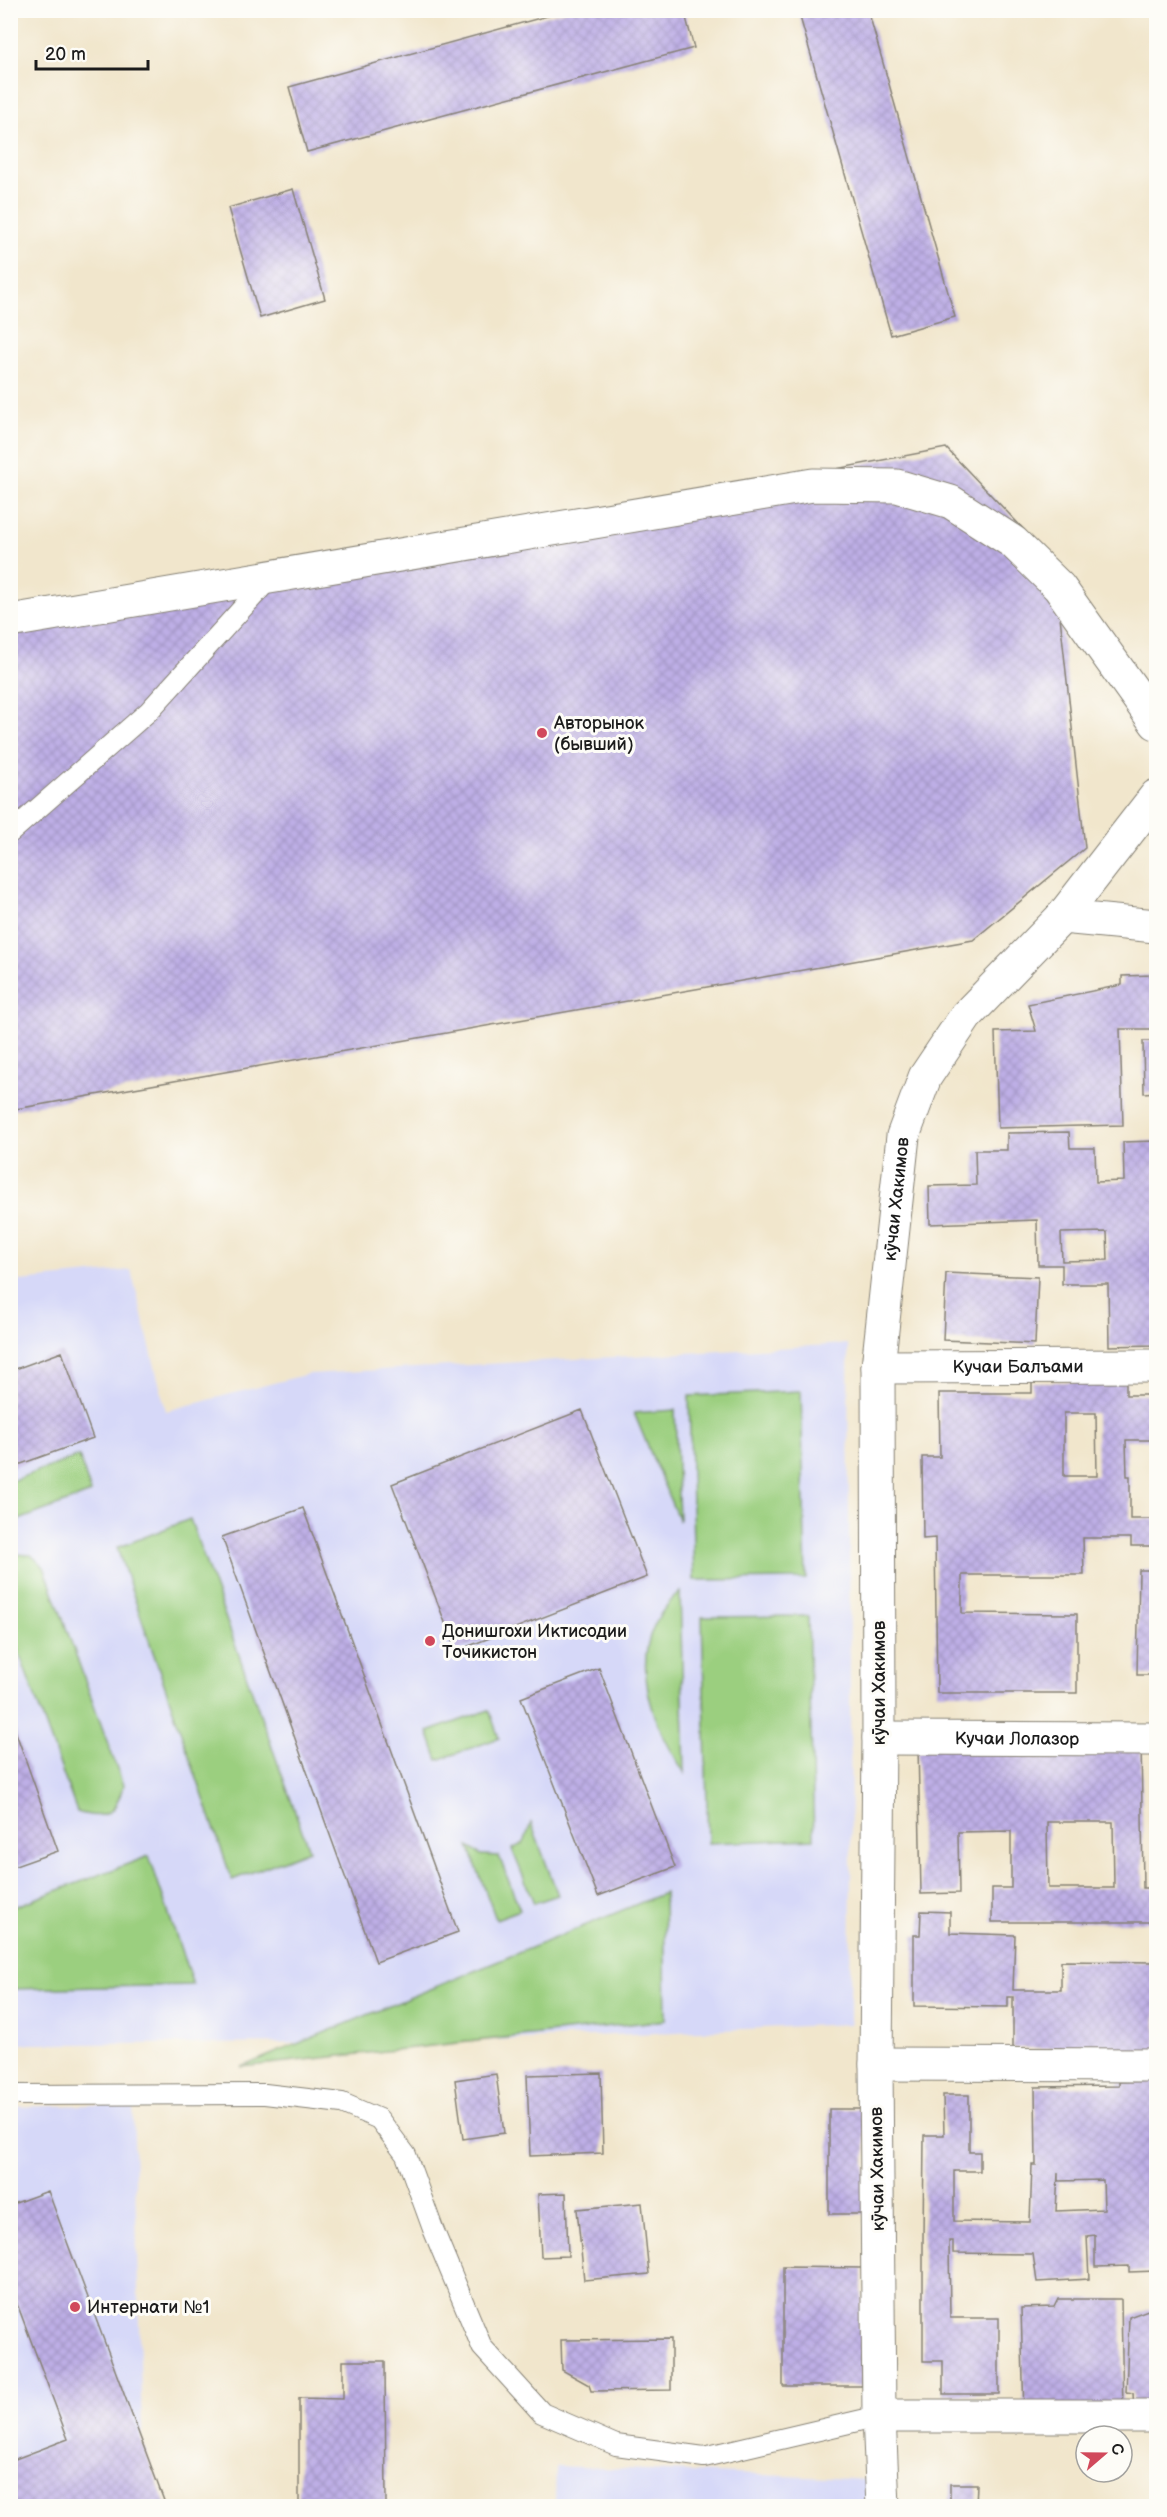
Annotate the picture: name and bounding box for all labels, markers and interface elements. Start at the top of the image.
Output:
scale bar [36,33,148,71]
text: 20 m [45,44,86,65]
place label: Авторынок (бывший) [553,713,644,755]
marker: Авторынок (бывший) [535,726,549,740]
street label: кӯчаи Хакимов [880,1136,914,1262]
street label: Кучаи Балъами [953,1356,1083,1378]
street label: кӯчаи Хакимов [869,1620,890,1745]
place label: Донишгохи Иктисодии Точикистон [442,1621,627,1663]
marker: Донишгохи Иктисодии Точикистон [423,1634,437,1648]
street label: Кучаи Лолазор [955,1728,1079,1750]
street label: кӯчаи Хакимов [866,2106,889,2231]
place label: Интернати №1 [87,2297,209,2318]
marker: Интернати №1 [68,2300,82,2314]
north arrow [1074,2424,1134,2484]
text: С [1106,2441,1128,2458]

